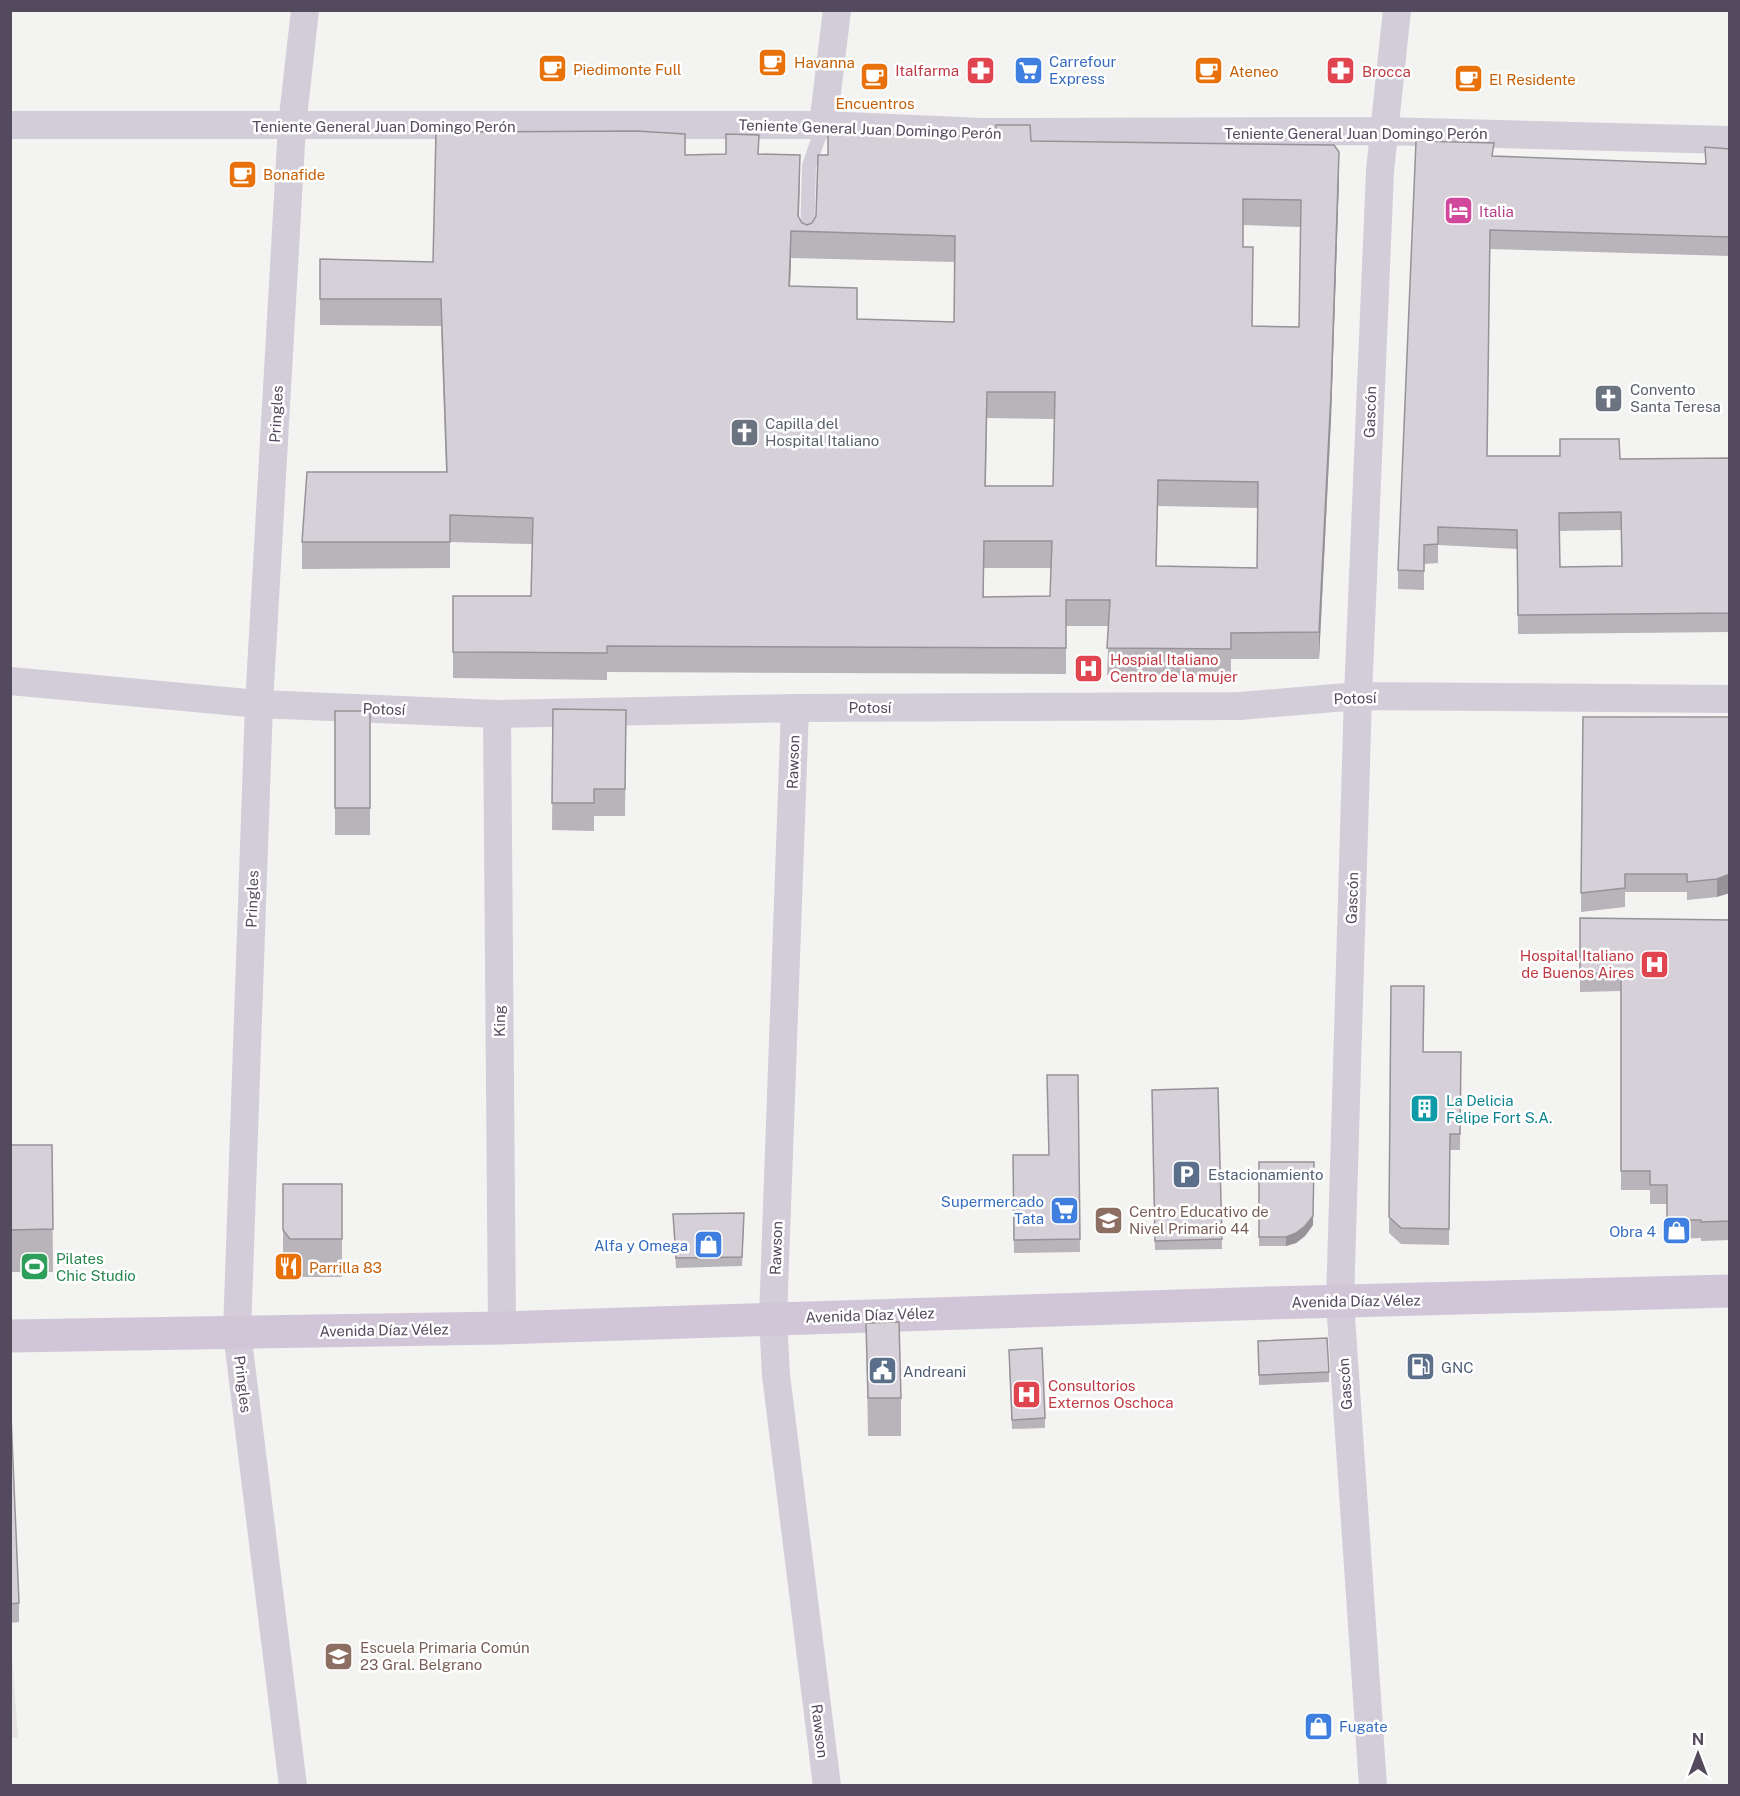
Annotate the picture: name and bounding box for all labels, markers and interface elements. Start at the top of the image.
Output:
cafe icon: Havanna [757,46,789,78]
cafe icon: Piedimonte Full [536,53,568,85]
place label: Carrefour Express [1049,53,1116,87]
place label: Havanna [794,54,855,71]
pharmacy icon: Italfarma [964,54,996,86]
supermarket icon: Carrefour Express [1012,54,1044,86]
cafe icon: Ateneo [1192,55,1224,87]
pharmacy icon: Brocca [1325,55,1357,87]
cafe icon: Encuentros [859,60,891,92]
place label: Piedimonte Full [573,61,682,78]
place label: Italfarma [895,62,959,79]
place label: Ateneo [1229,63,1279,80]
place label: Brocca [1362,63,1411,80]
cafe icon: El Residente [1452,63,1484,95]
place label: El Residente [1489,71,1576,88]
place label: Encuentros [835,95,915,112]
street label: Teniente General Juan Domingo Perón [738,116,1002,142]
street label: Teniente General Juan Domingo Perón [252,118,516,135]
street label: Teniente General Juan Domingo Perón [1224,125,1488,142]
cafe icon: Bonafide [226,158,258,190]
place label: Bonafide [263,166,325,183]
hotel icon: Italia [1442,195,1474,227]
place label: Italia [1479,203,1514,220]
place label: Convento Santa Teresa [1630,381,1721,415]
church icon: Convento Santa Teresa [1593,382,1625,414]
street label: Pringles [266,385,286,443]
street label: Gascón [1361,386,1379,438]
place label: Capilla del Hospital Italiano [765,415,879,449]
church icon: Capilla del Hospital Italiano [728,416,760,448]
place label: Hospial Italiano Centro de la mujer [1110,651,1238,685]
hospital icon: Hospial Italiano Centro de la mujer [1073,652,1105,684]
street label: Potosí [1333,689,1377,707]
street label: Potosí [849,699,892,716]
street label: Potosí [362,700,406,718]
street label: Rawson [784,735,802,789]
street label: Pringles [243,870,261,928]
street label: Gascón [1343,872,1361,924]
place label: Hospital Italiano de Buenos Aires [1520,947,1634,981]
hospital icon: Hospital Italiano de Buenos Aires [1639,948,1671,980]
street label: King [491,1005,508,1037]
place label: La Delicia Felipe Fort S.A. [1446,1092,1552,1126]
building icon: La Delicia Felipe Fort S.A. [1409,1093,1441,1125]
parking icon: Estacionamiento [1171,1158,1203,1190]
place label: Estacionamiento [1208,1166,1323,1183]
place label: Supermercado Tata [941,1193,1044,1227]
supermarket icon: Supermercado Tata [1049,1194,1081,1226]
place label: Centro Educativo de Nivel Primario 44 [1129,1203,1269,1237]
school or university icon: Centro Educativo de Nivel Primario 44 [1092,1204,1124,1236]
shop icon: Obra 4 [1661,1215,1693,1247]
street label: Rawson [767,1221,785,1275]
place label: Obra 4 [1609,1223,1656,1240]
shop icon: Alfa y Omega [693,1229,725,1261]
place label: Alfa y Omega [594,1237,688,1254]
place label: Pilates Chic Studio [56,1250,136,1284]
sports icon: Pilates Chic Studio [19,1251,51,1283]
restaurant icon: Parrilla 83 [272,1251,304,1283]
place label: Parrilla 83 [309,1259,382,1276]
street label: Avenida Díaz Vélez [1291,1291,1421,1311]
street label: Avenida Díaz Vélez [805,1304,935,1326]
street label: Avenida Díaz Vélez [319,1320,449,1340]
fuel station icon: GNC [1404,1351,1436,1383]
street label: Pringles [231,1354,255,1414]
public building icon: Andreani [866,1355,898,1387]
street label: Gascón [1335,1357,1355,1411]
place label: GNC [1441,1359,1474,1376]
place label: Andreani [903,1363,966,1380]
place label: Consultorios Externos Oschoca [1048,1377,1174,1411]
hospital icon: Consultorios Externos Oschoca [1011,1378,1043,1410]
place label: Escuela Primaria Común 23 Gral. Belgrano [360,1639,530,1673]
school or university icon: Escuela Primaria Común 23 Gral. Belgrano [323,1640,355,1672]
street label: Rawson [808,1703,832,1759]
shop icon: Fugate [1302,1710,1334,1742]
place label: Fugate [1339,1718,1388,1735]
north arrow [1668,1724,1728,1784]
text: N [1692,1730,1704,1749]

